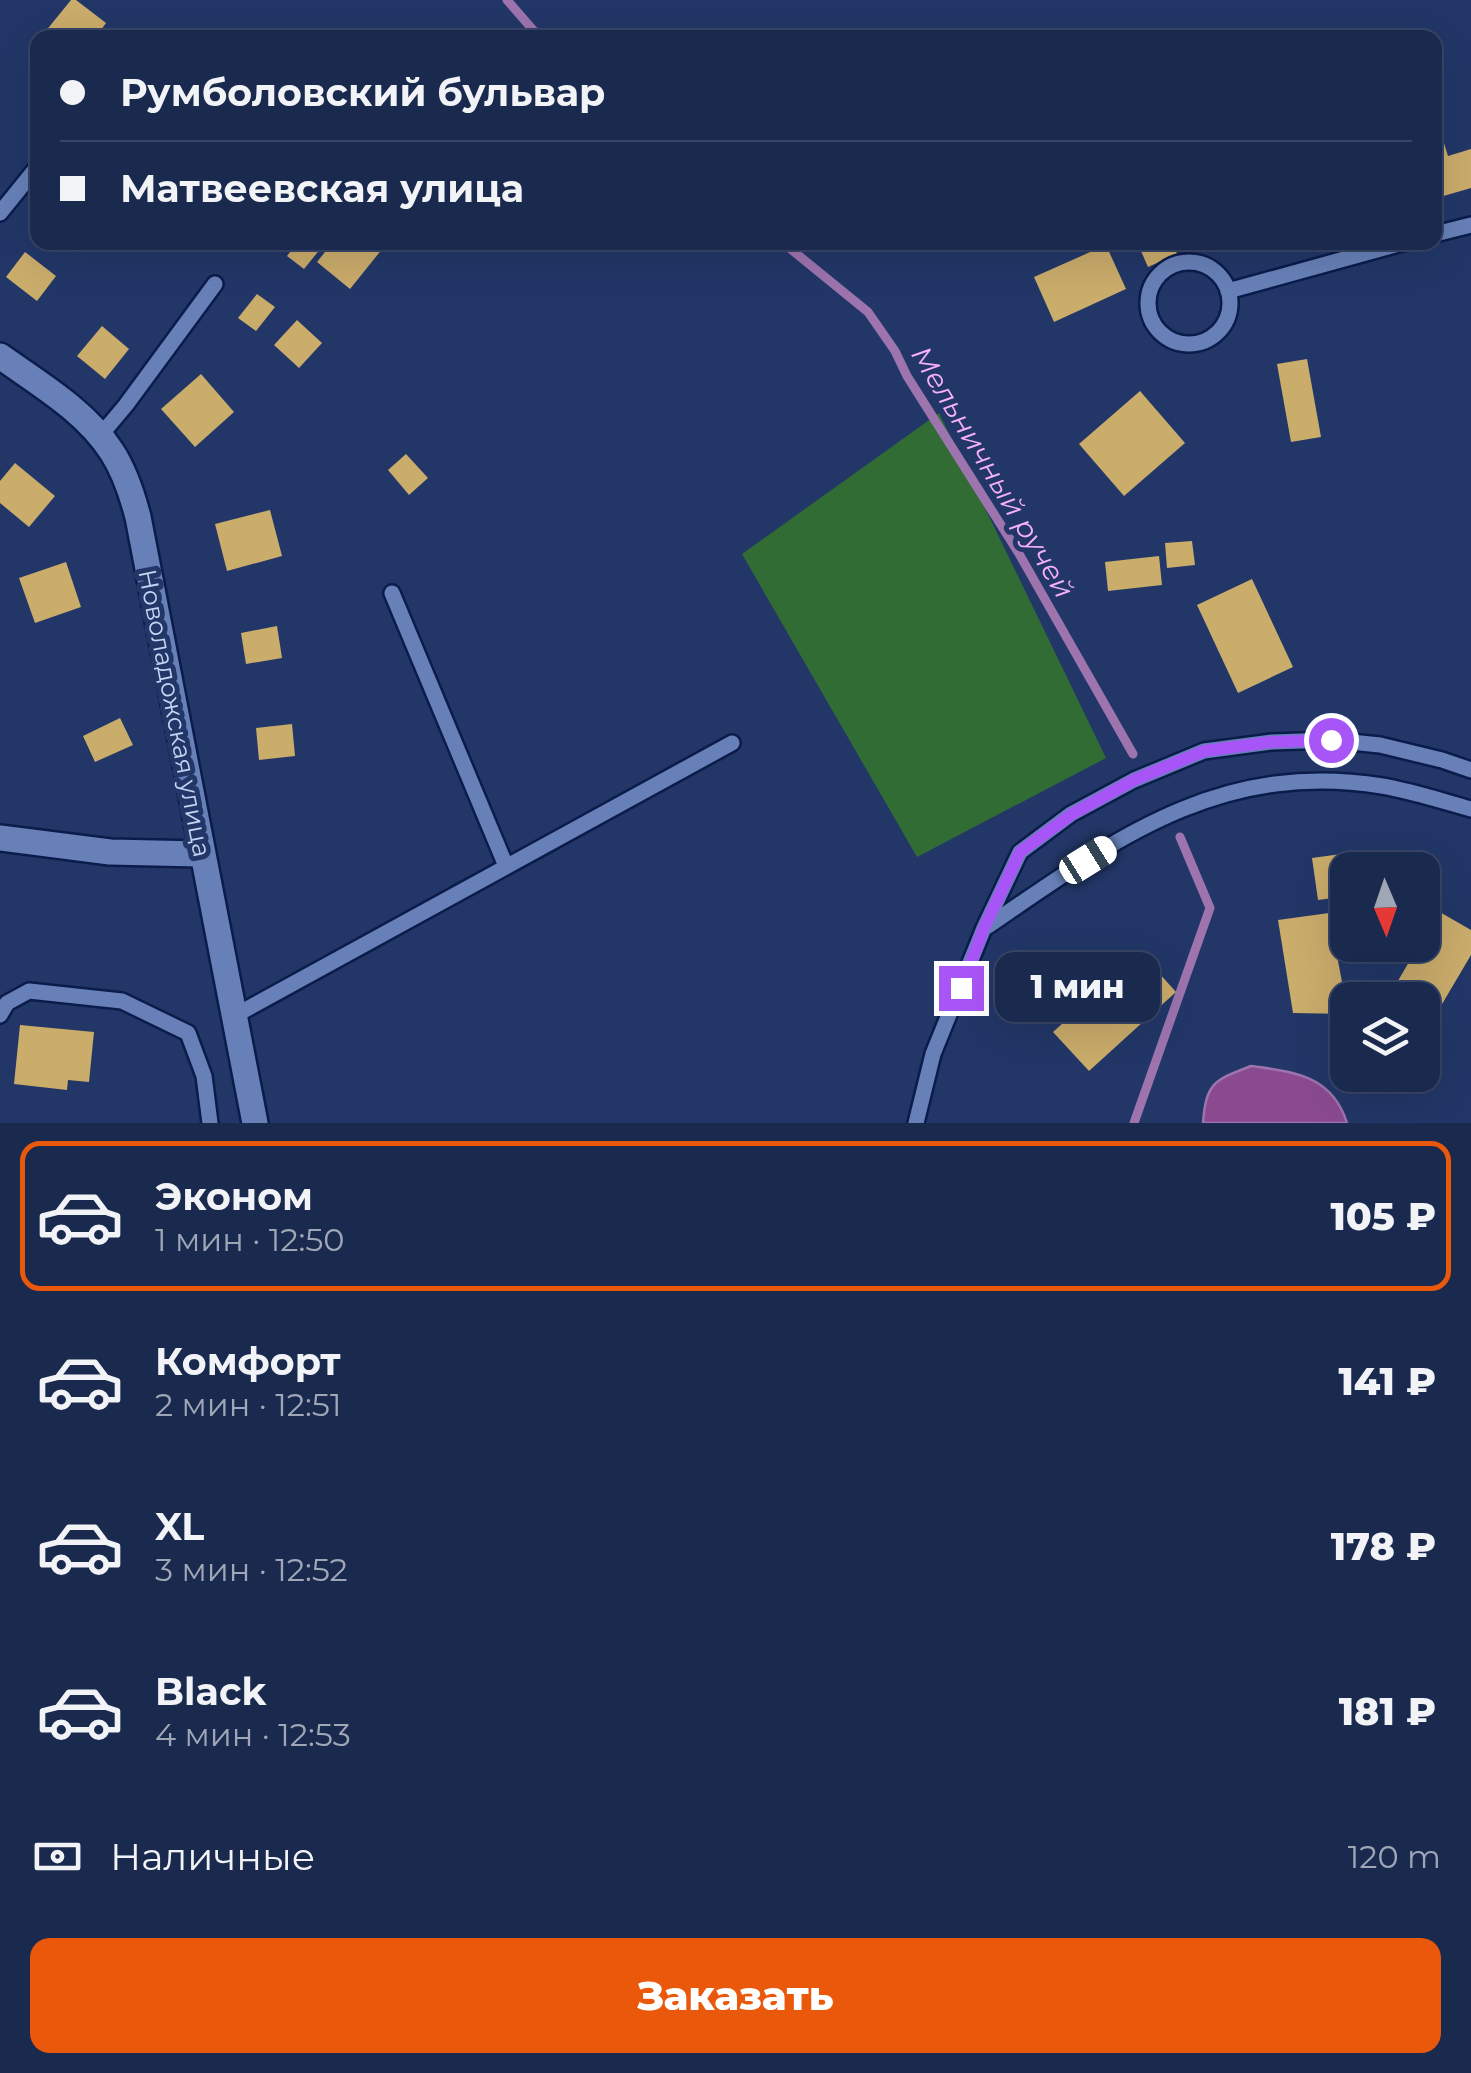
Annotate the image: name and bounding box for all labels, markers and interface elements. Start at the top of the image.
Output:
text: Румболовский бульвар [120,69,605,116]
text: Матвеевская улица [120,165,524,212]
water label: Мельничный ручей [904,340,1082,604]
street label: Новоладожская улица [132,567,218,859]
route start [1309,718,1354,763]
car [1055,831,1121,889]
north arrow [1330,852,1440,962]
map controls [1330,852,1440,1092]
callout: 1 мин [996,953,1161,1023]
route end [939,966,984,1011]
text: 1 мин [1030,967,1125,1006]
button: layers [1330,982,1440,1092]
icon: car [35,1171,125,1261]
text: Эконом [155,1173,313,1220]
text: 105 ₽ [1330,1193,1436,1240]
text: 1 мин · 12:50 [155,1220,344,1259]
icon: car [35,1336,125,1426]
text: Комфорт [155,1338,341,1385]
text: 141 ₽ [1338,1358,1436,1405]
text: 2 мин · 12:51 [155,1385,341,1424]
icon: car [35,1501,125,1591]
text: XL [155,1503,204,1550]
text: 178 ₽ [1331,1523,1436,1570]
text: 3 мин · 12:52 [155,1550,348,1589]
icon: car [35,1666,125,1756]
text: Black [155,1668,266,1715]
text: 181 ₽ [1339,1688,1436,1735]
text: 4 мин · 12:53 [155,1715,351,1754]
icon: cash [30,1829,85,1884]
text: Наличные [110,1833,315,1880]
text: 120 m [1348,1837,1441,1876]
button: Заказать [30,1938,1441,2053]

